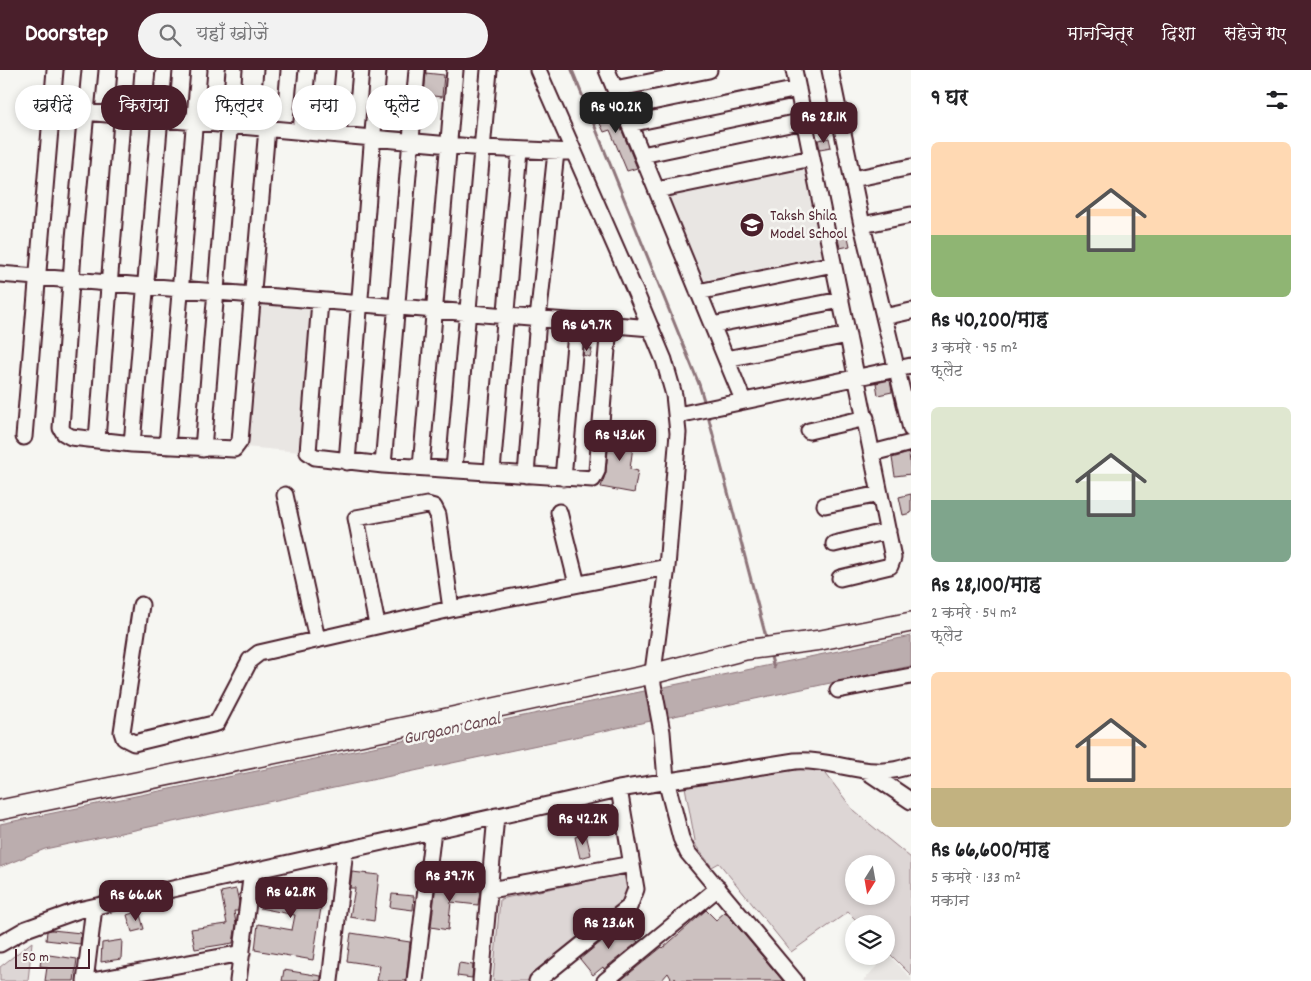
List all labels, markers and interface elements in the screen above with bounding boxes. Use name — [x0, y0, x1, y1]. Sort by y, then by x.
search box — [138, 13, 488, 58]
text: Doorstep — [25, 18, 108, 52]
icon: search — [156, 21, 184, 49]
text: यहाँ खोजें — [196, 22, 268, 49]
text: मानचित्र — [1067, 23, 1134, 48]
text: दिशा — [1162, 23, 1196, 48]
text: सहेजे गए — [1224, 23, 1286, 48]
chip: खरीदें — [15, 85, 91, 130]
chip: किराया — [101, 85, 187, 130]
chip: फ़िल्टर — [197, 85, 282, 130]
chip: नया — [292, 85, 356, 130]
chip: फ़्लैट — [366, 85, 438, 130]
text: 9 घर — [931, 85, 968, 115]
icon: filters — [1263, 86, 1291, 114]
pin: Rs 40.2K — [564, 92, 668, 134]
text: Rs 40.2K — [591, 96, 641, 119]
pin: Rs 28.1K — [772, 102, 876, 144]
text: Rs 28.1K — [801, 106, 847, 129]
icon: home — [1066, 175, 1156, 265]
place label: Taksh Shila Model School — [770, 205, 848, 246]
school or university icon: Taksh Shila Model School — [739, 212, 765, 238]
text: Rs 40,200/माह — [931, 307, 1048, 337]
pin: Rs 69.7K — [535, 310, 639, 352]
text: Rs 69.7K — [562, 314, 612, 337]
text: 3 कमरे · 95 m² — [931, 337, 1018, 360]
text: फ़्लैट — [931, 360, 963, 383]
pin: Rs 43.6K — [568, 420, 672, 462]
text: Rs 43.6K — [595, 424, 645, 447]
icon: home — [1066, 440, 1156, 530]
text: Rs 28,100/माह — [931, 572, 1041, 602]
text: 2 कमरे · 54 m² — [931, 602, 1017, 625]
text: फ़्लैट — [931, 625, 963, 648]
icon: home — [1066, 705, 1156, 795]
water label: Gurgaon Canal — [401, 707, 505, 752]
pin: Rs 42.2K — [531, 804, 635, 846]
text: Rs 42.2K — [559, 808, 607, 831]
text: Rs 66,600/माह — [931, 837, 1049, 867]
north arrow — [845, 855, 895, 905]
map controls — [845, 855, 895, 965]
pin: Rs 39.7K — [398, 860, 502, 903]
text: Rs 39.7K — [426, 865, 474, 888]
text: 5 कमरे · 133 m² — [931, 867, 1021, 890]
pin: Rs 62.8K — [239, 876, 343, 919]
pin: Rs 66.6K — [84, 880, 188, 922]
text: Rs 62.8K — [266, 881, 316, 904]
text: Rs 66.6K — [110, 884, 162, 907]
text: मकान — [931, 890, 969, 913]
pin: Rs 23.6K — [557, 908, 661, 950]
text: Rs 23.6K — [584, 912, 634, 935]
button: layers — [845, 915, 895, 965]
scale bar — [15, 946, 90, 969]
text: 50 m — [22, 948, 49, 968]

